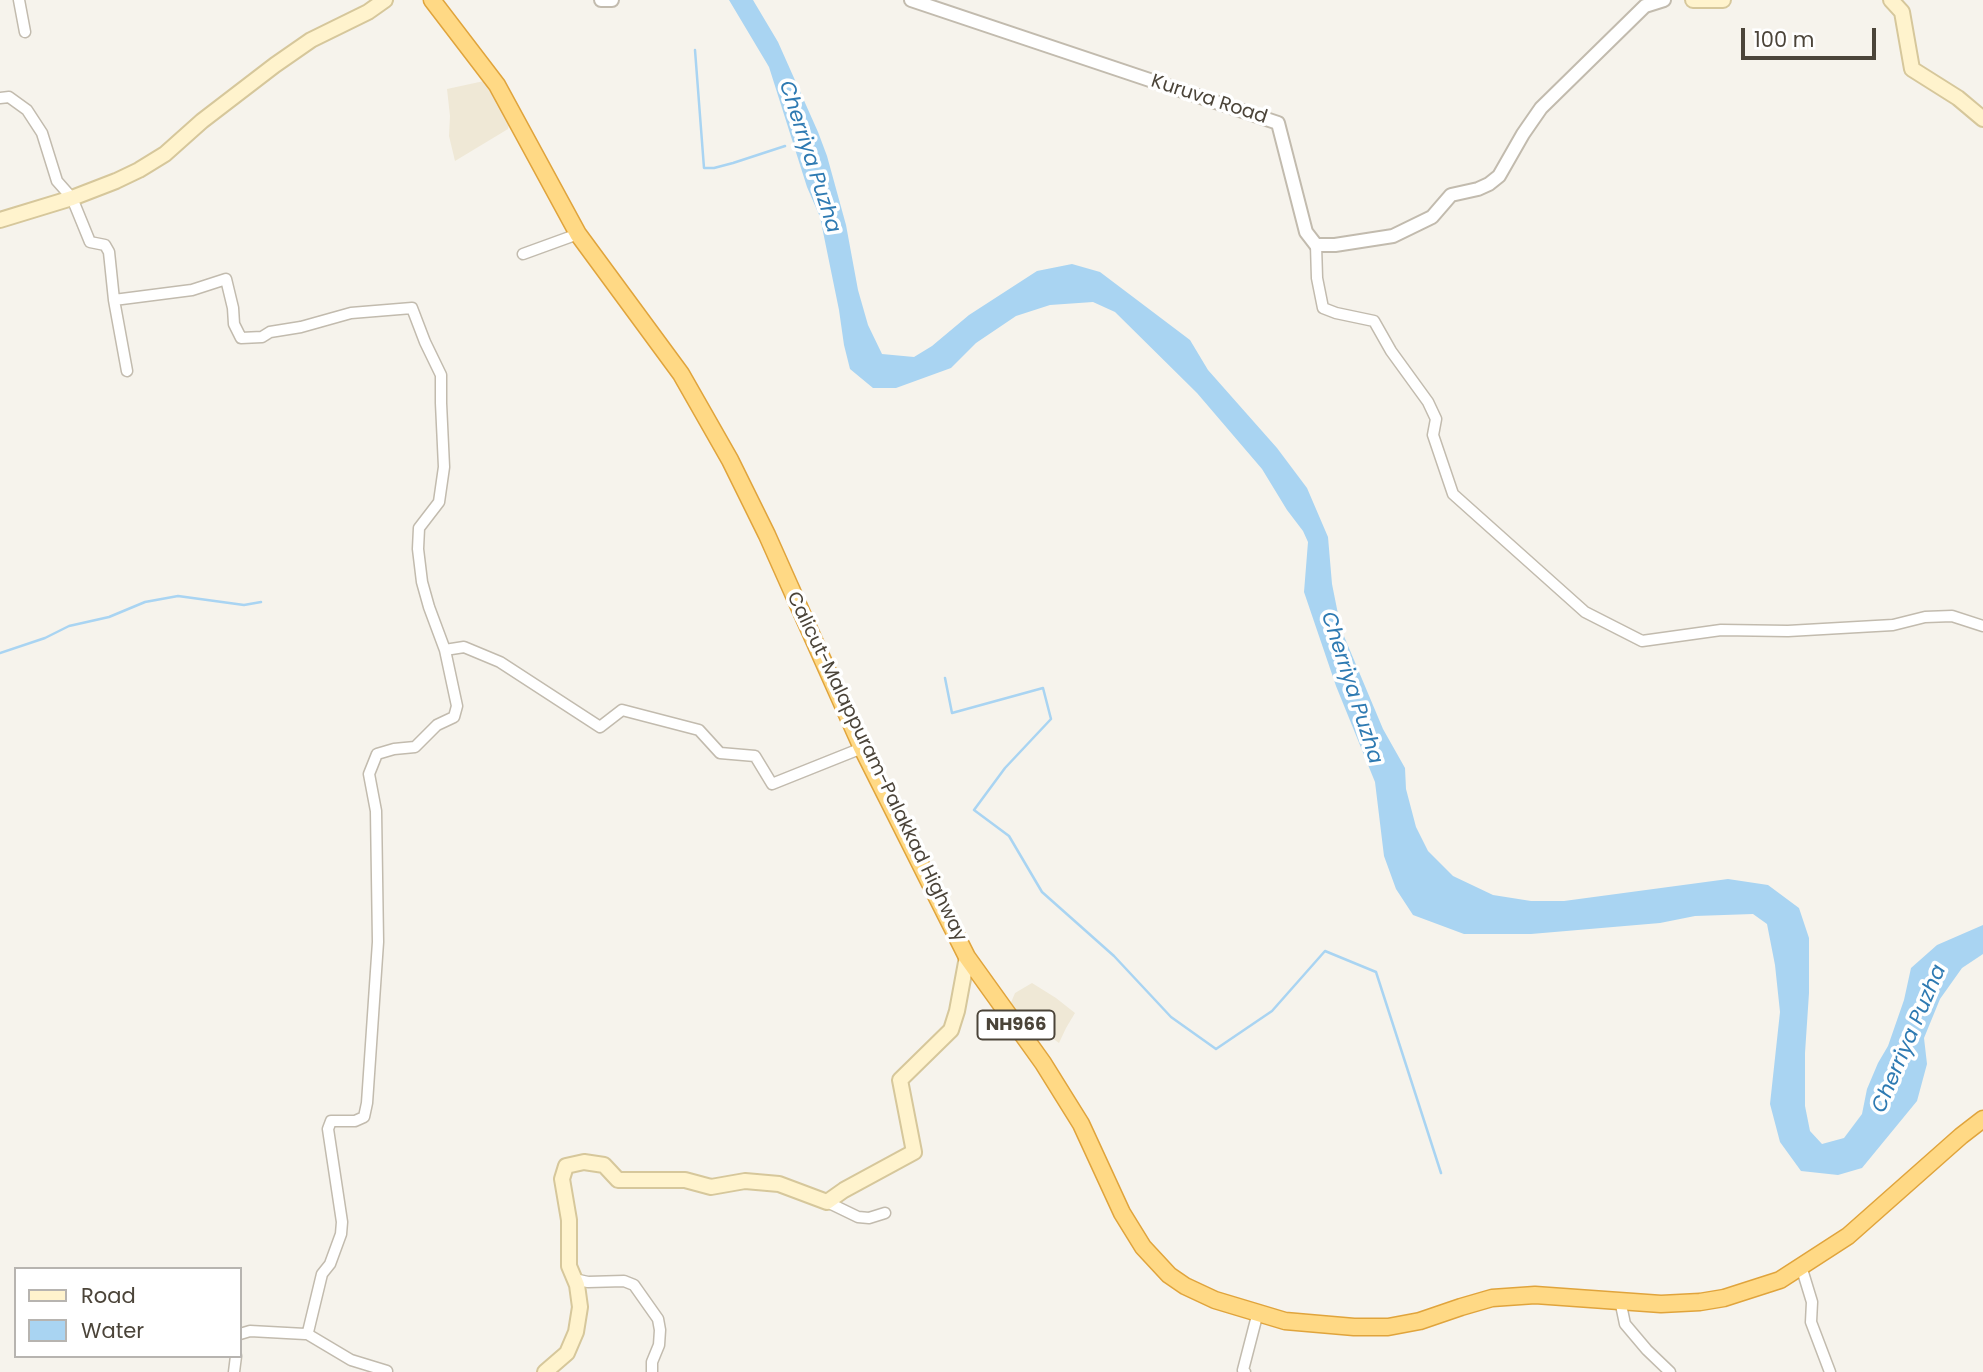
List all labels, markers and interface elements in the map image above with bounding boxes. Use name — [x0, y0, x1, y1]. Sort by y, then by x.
scale bar — [1745, 14, 1880, 58]
text: 100 m — [1754, 25, 1814, 54]
street label: Kuruva Road — [1148, 70, 1270, 130]
water label: Cherriya Puzha — [773, 78, 845, 236]
street label: Calicut-Malappuram-Palakkad Highway — [781, 588, 971, 946]
water label: Cherriya Puzha — [1315, 609, 1387, 767]
water label: Cherriya Puzha — [1867, 961, 1953, 1117]
road number: NH966 — [978, 1010, 1054, 1040]
legend — [14, 1267, 242, 1358]
text: Road — [81, 1281, 136, 1310]
text: Water — [81, 1316, 144, 1345]

